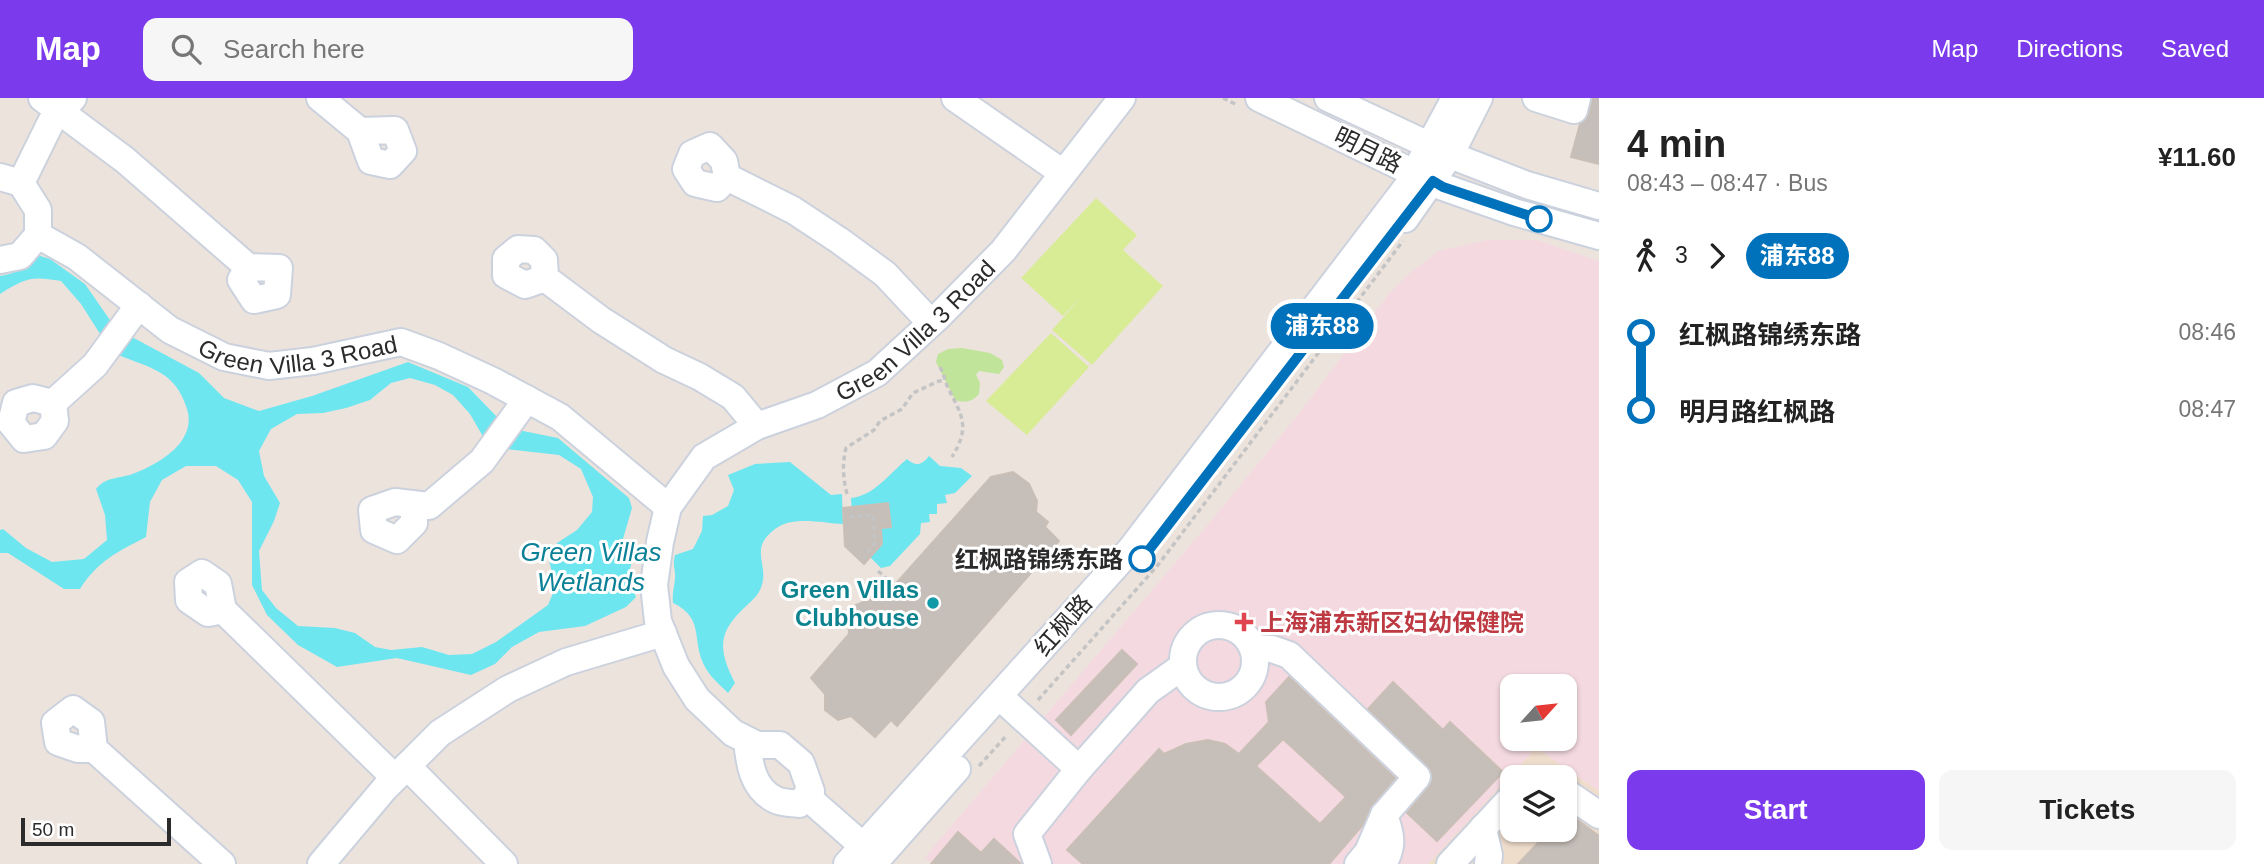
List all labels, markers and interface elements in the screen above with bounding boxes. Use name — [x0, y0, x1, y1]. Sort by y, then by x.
search box — [143, 18, 633, 81]
text: Map — [35, 30, 101, 67]
icon: search — [167, 30, 205, 68]
text: Search here — [223, 34, 365, 64]
text: Map — [1932, 35, 1978, 62]
text: Directions — [2016, 35, 2123, 62]
text: Saved — [2161, 35, 2229, 62]
street label: 明月路 — [1330, 122, 1406, 178]
text: 4 min — [1627, 123, 1726, 165]
text: ¥11.60 — [2158, 142, 2236, 172]
text: 08:43 – 08:47 · Bus — [1627, 170, 1828, 196]
unlabelled marker — [1526, 206, 1552, 232]
icon: walk — [1627, 237, 1665, 275]
icon: forward — [1698, 237, 1736, 275]
text: 3 — [1675, 242, 1688, 268]
text: 浦东88 — [1760, 242, 1835, 269]
street label: Green Villa 3 Road — [831, 254, 1000, 406]
line badge: 浦东88 — [1273, 303, 1371, 349]
text: 浦东88 — [1285, 312, 1359, 339]
text: 08:46 — [2178, 319, 2236, 345]
text: 红枫路锦绣东路 — [1679, 320, 1861, 350]
street label: Green Villa 3 Road — [194, 330, 400, 379]
text: 08:47 — [2178, 396, 2236, 422]
text: 明月路红枫路 — [1679, 397, 1835, 427]
water label: Green Villas Wetlands — [520, 537, 662, 597]
place label: 红枫路锦绣东路 — [955, 546, 1123, 573]
marker: 红枫路锦绣东路 — [1129, 546, 1155, 572]
place label: Green Villas Clubhouse — [781, 576, 919, 631]
street label: 红枫路 — [1029, 589, 1097, 661]
marker: Green Villas Clubhouse — [925, 595, 941, 611]
place label: 上海浦东新区妇幼保健院 — [1260, 609, 1524, 636]
marker: 上海浦东新区妇幼保健院 — [1234, 612, 1254, 632]
north arrow — [1500, 674, 1577, 751]
map controls — [1500, 674, 1577, 842]
button: layers — [1500, 765, 1577, 842]
button: Start — [1627, 770, 1925, 850]
button: Tickets — [1939, 770, 2236, 850]
scale bar — [21, 815, 172, 847]
text: 50 m — [32, 819, 74, 840]

